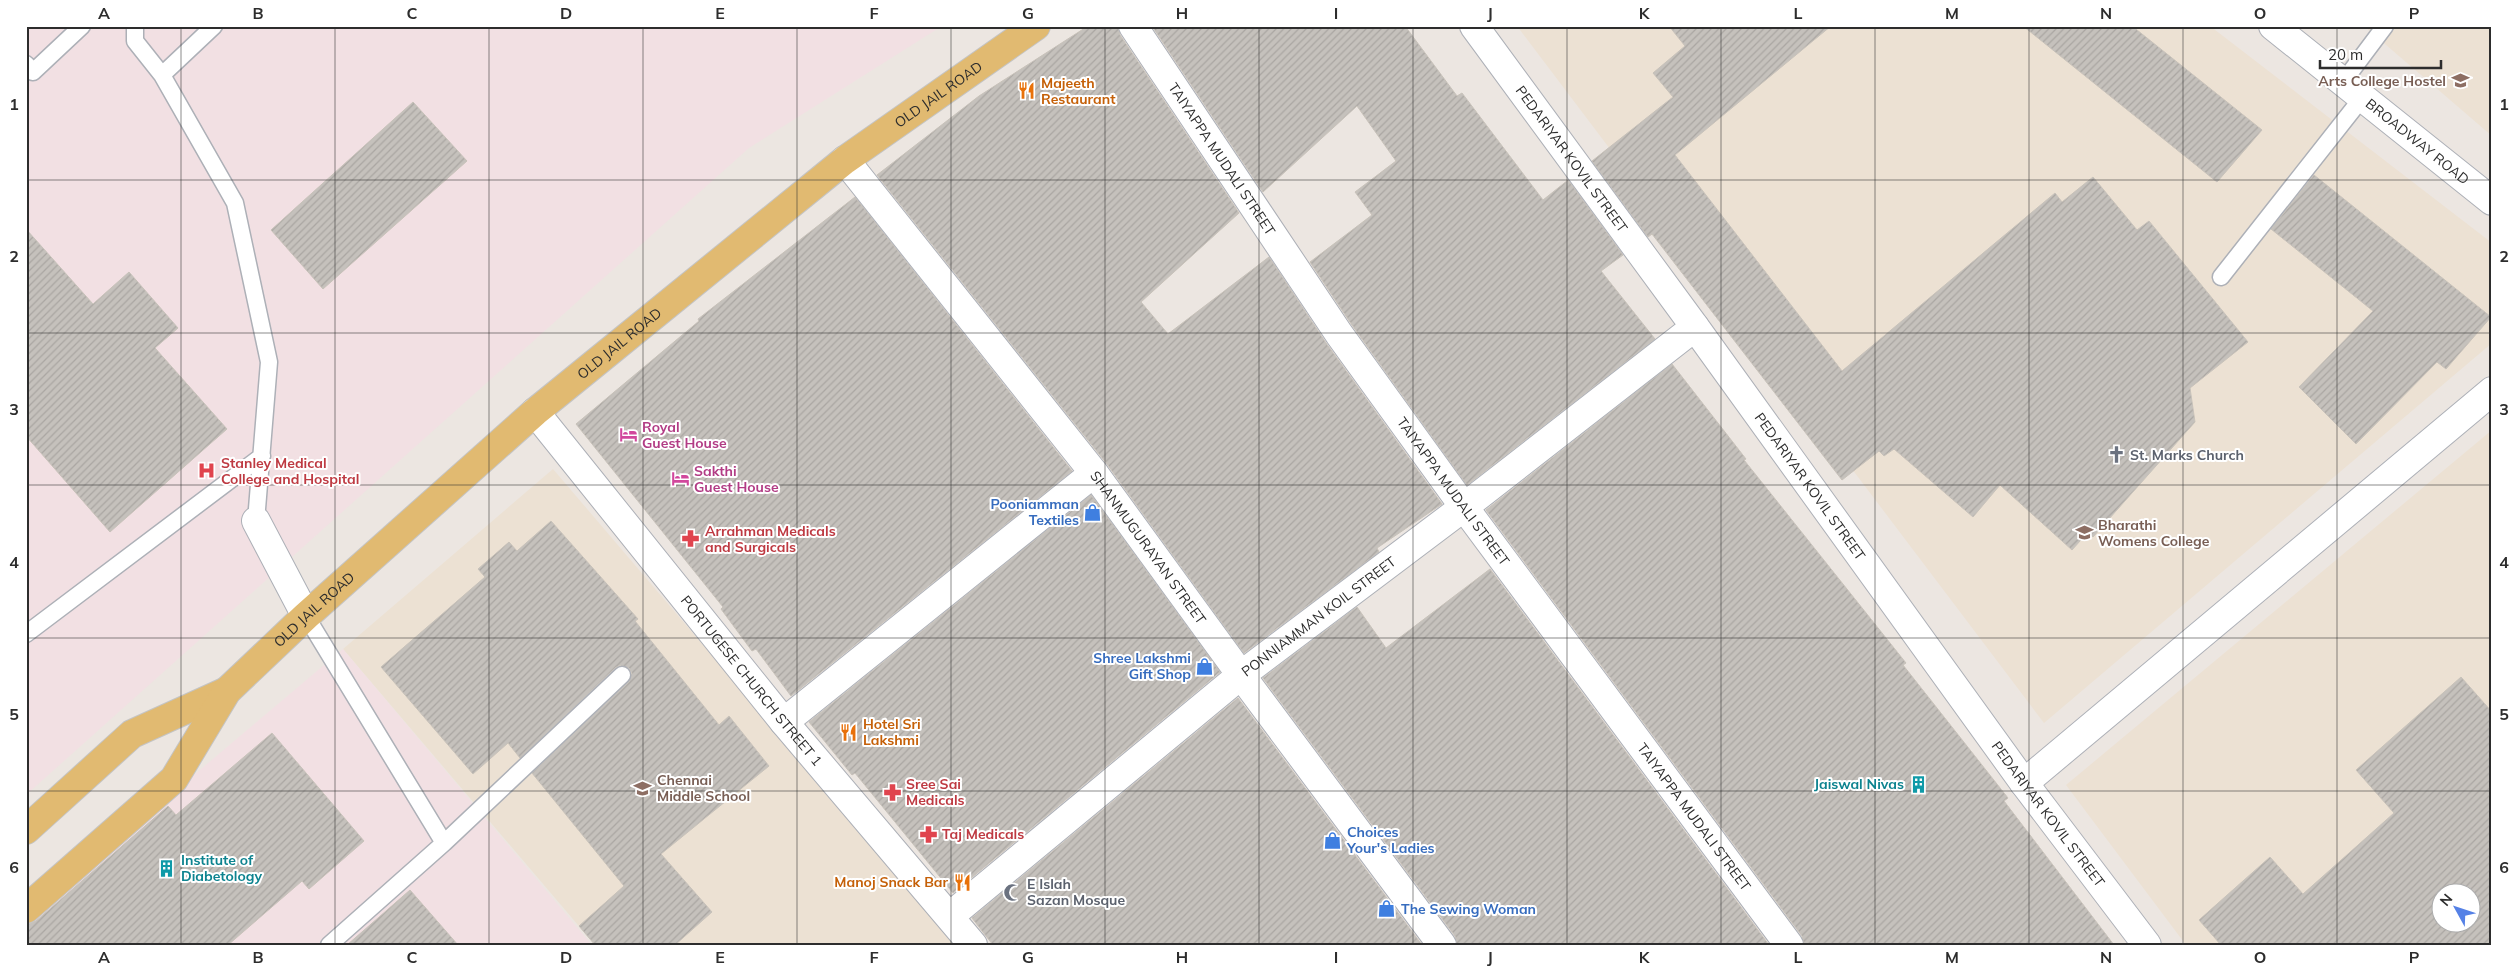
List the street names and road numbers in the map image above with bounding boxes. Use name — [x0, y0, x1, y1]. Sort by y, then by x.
street label: OLD JAIL ROAD — [891, 57, 986, 132]
street label: TAIYAPPA MUDALI STREET — [1165, 79, 1280, 239]
street label: PEDARIYAR KOVIL STREET — [1512, 82, 1632, 236]
street label: BROADWAY ROAD — [2362, 95, 2473, 188]
street label: OLD JAIL ROAD — [574, 304, 665, 383]
street label: PEDARIYAR KOVIL STREET — [1751, 409, 1870, 564]
street label: TAIYAPPA MUDALI STREET — [1393, 414, 1514, 570]
street label: SHANMUGURAYAN STREET — [1086, 467, 1210, 628]
street label: PONNIAMMAN KOIL STREET — [1238, 552, 1400, 681]
street label: OLD JAIL ROAD — [270, 568, 358, 651]
street label: PORTUGESE CHURCH STREET 1 — [677, 592, 826, 770]
street label: PEDARIYAR KOVIL STREET — [1988, 737, 2109, 891]
street label: TAIYAPPA MUDALI STREET — [1633, 740, 1755, 895]

